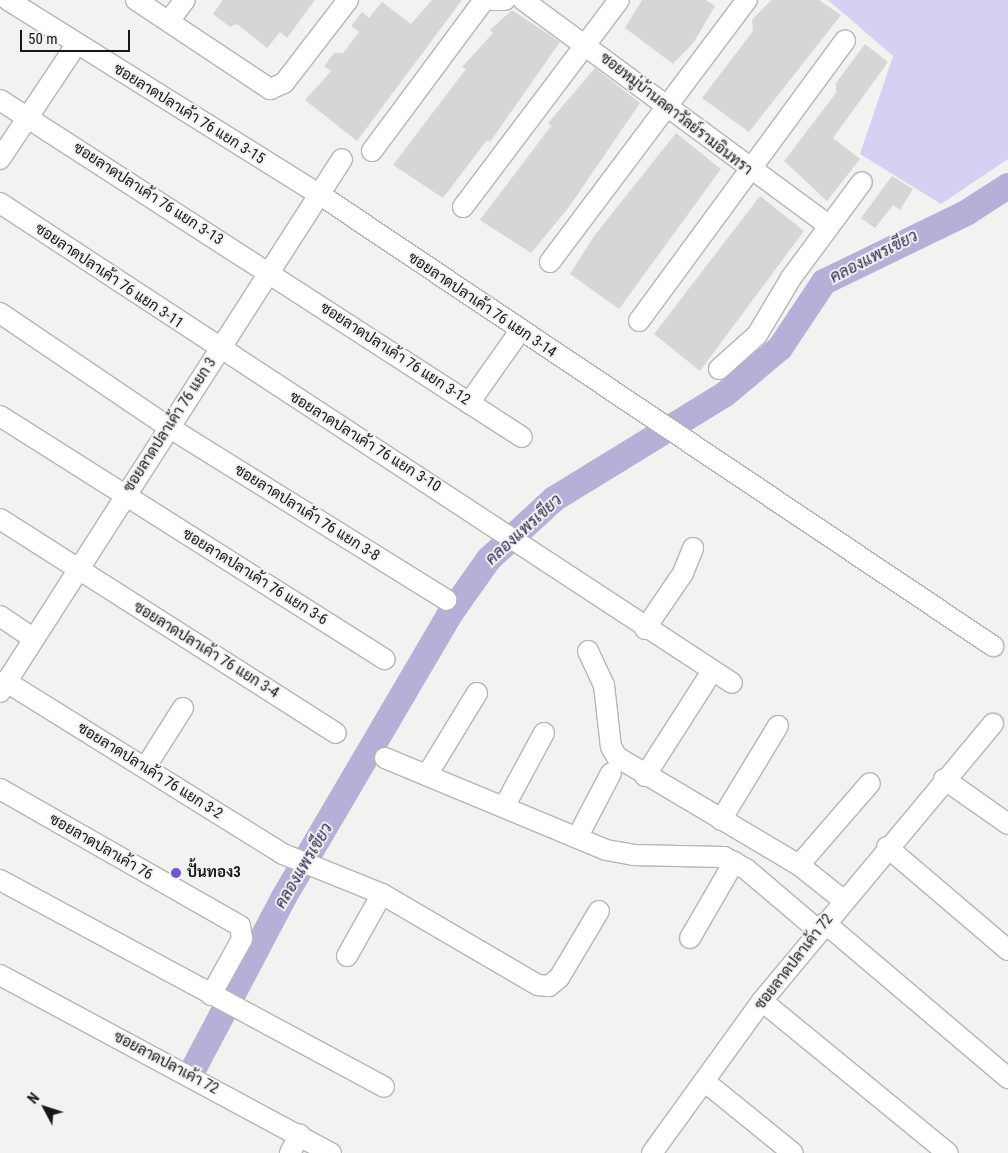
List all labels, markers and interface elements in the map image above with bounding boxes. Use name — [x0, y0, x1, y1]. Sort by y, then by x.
scale bar — [22, 20, 132, 52]
text: 50 m — [28, 30, 58, 48]
street label: ซอยหมู่บ้านลดาวัลย์รามอินทรา — [596, 49, 756, 179]
street label: ซอยลาดปลาเค้า 76 แยก 3-15 — [110, 60, 268, 168]
street label: ซอยลาดปลาเค้า 76 แยก 3-13 — [70, 139, 226, 249]
street label: ซอยลาดปลาเค้า 76 แยก 3-11 — [31, 220, 187, 332]
water label: คลองแพรเขียว — [827, 227, 921, 287]
street label: ซอยลาดปลาเค้า 76 แยก 3-14 — [404, 249, 560, 361]
street label: ซอยลาดปลาเค้า 76 แยก 3-12 — [317, 299, 473, 409]
street label: ซอยลาดปลาเค้า 76 แยก 3 — [120, 354, 220, 496]
street label: ซอยลาดปลาเค้า 76 แยก 3-10 — [286, 388, 444, 496]
street label: ซอยลาดปลาเค้า 76 แยก 3-8 — [231, 461, 383, 565]
water label: คลองแพรเขียว — [482, 491, 566, 569]
street label: ซอยลาดปลาเค้า 76 แยก 3-6 — [179, 525, 331, 629]
street label: ซอยลาดปลาเค้า 76 แยก 3-4 — [130, 598, 282, 702]
street label: ซอยลาดปลาเค้า 76 แยก 3-2 — [74, 719, 226, 823]
street label: ซอยลาดปลาเค้า 76 — [46, 810, 156, 884]
water label: คลองแพรเขียว — [271, 820, 337, 912]
place label: ปั้นทอง3 — [187, 864, 241, 882]
marker: ปั้นทอง3 — [169, 866, 183, 880]
street label: ซอยลาดปลาเค้า 72 — [751, 911, 837, 1013]
street label: ซอยลาดปลาเค้า 72 — [110, 1028, 222, 1098]
north arrow — [20, 1083, 70, 1133]
text: N — [25, 1090, 42, 1107]

